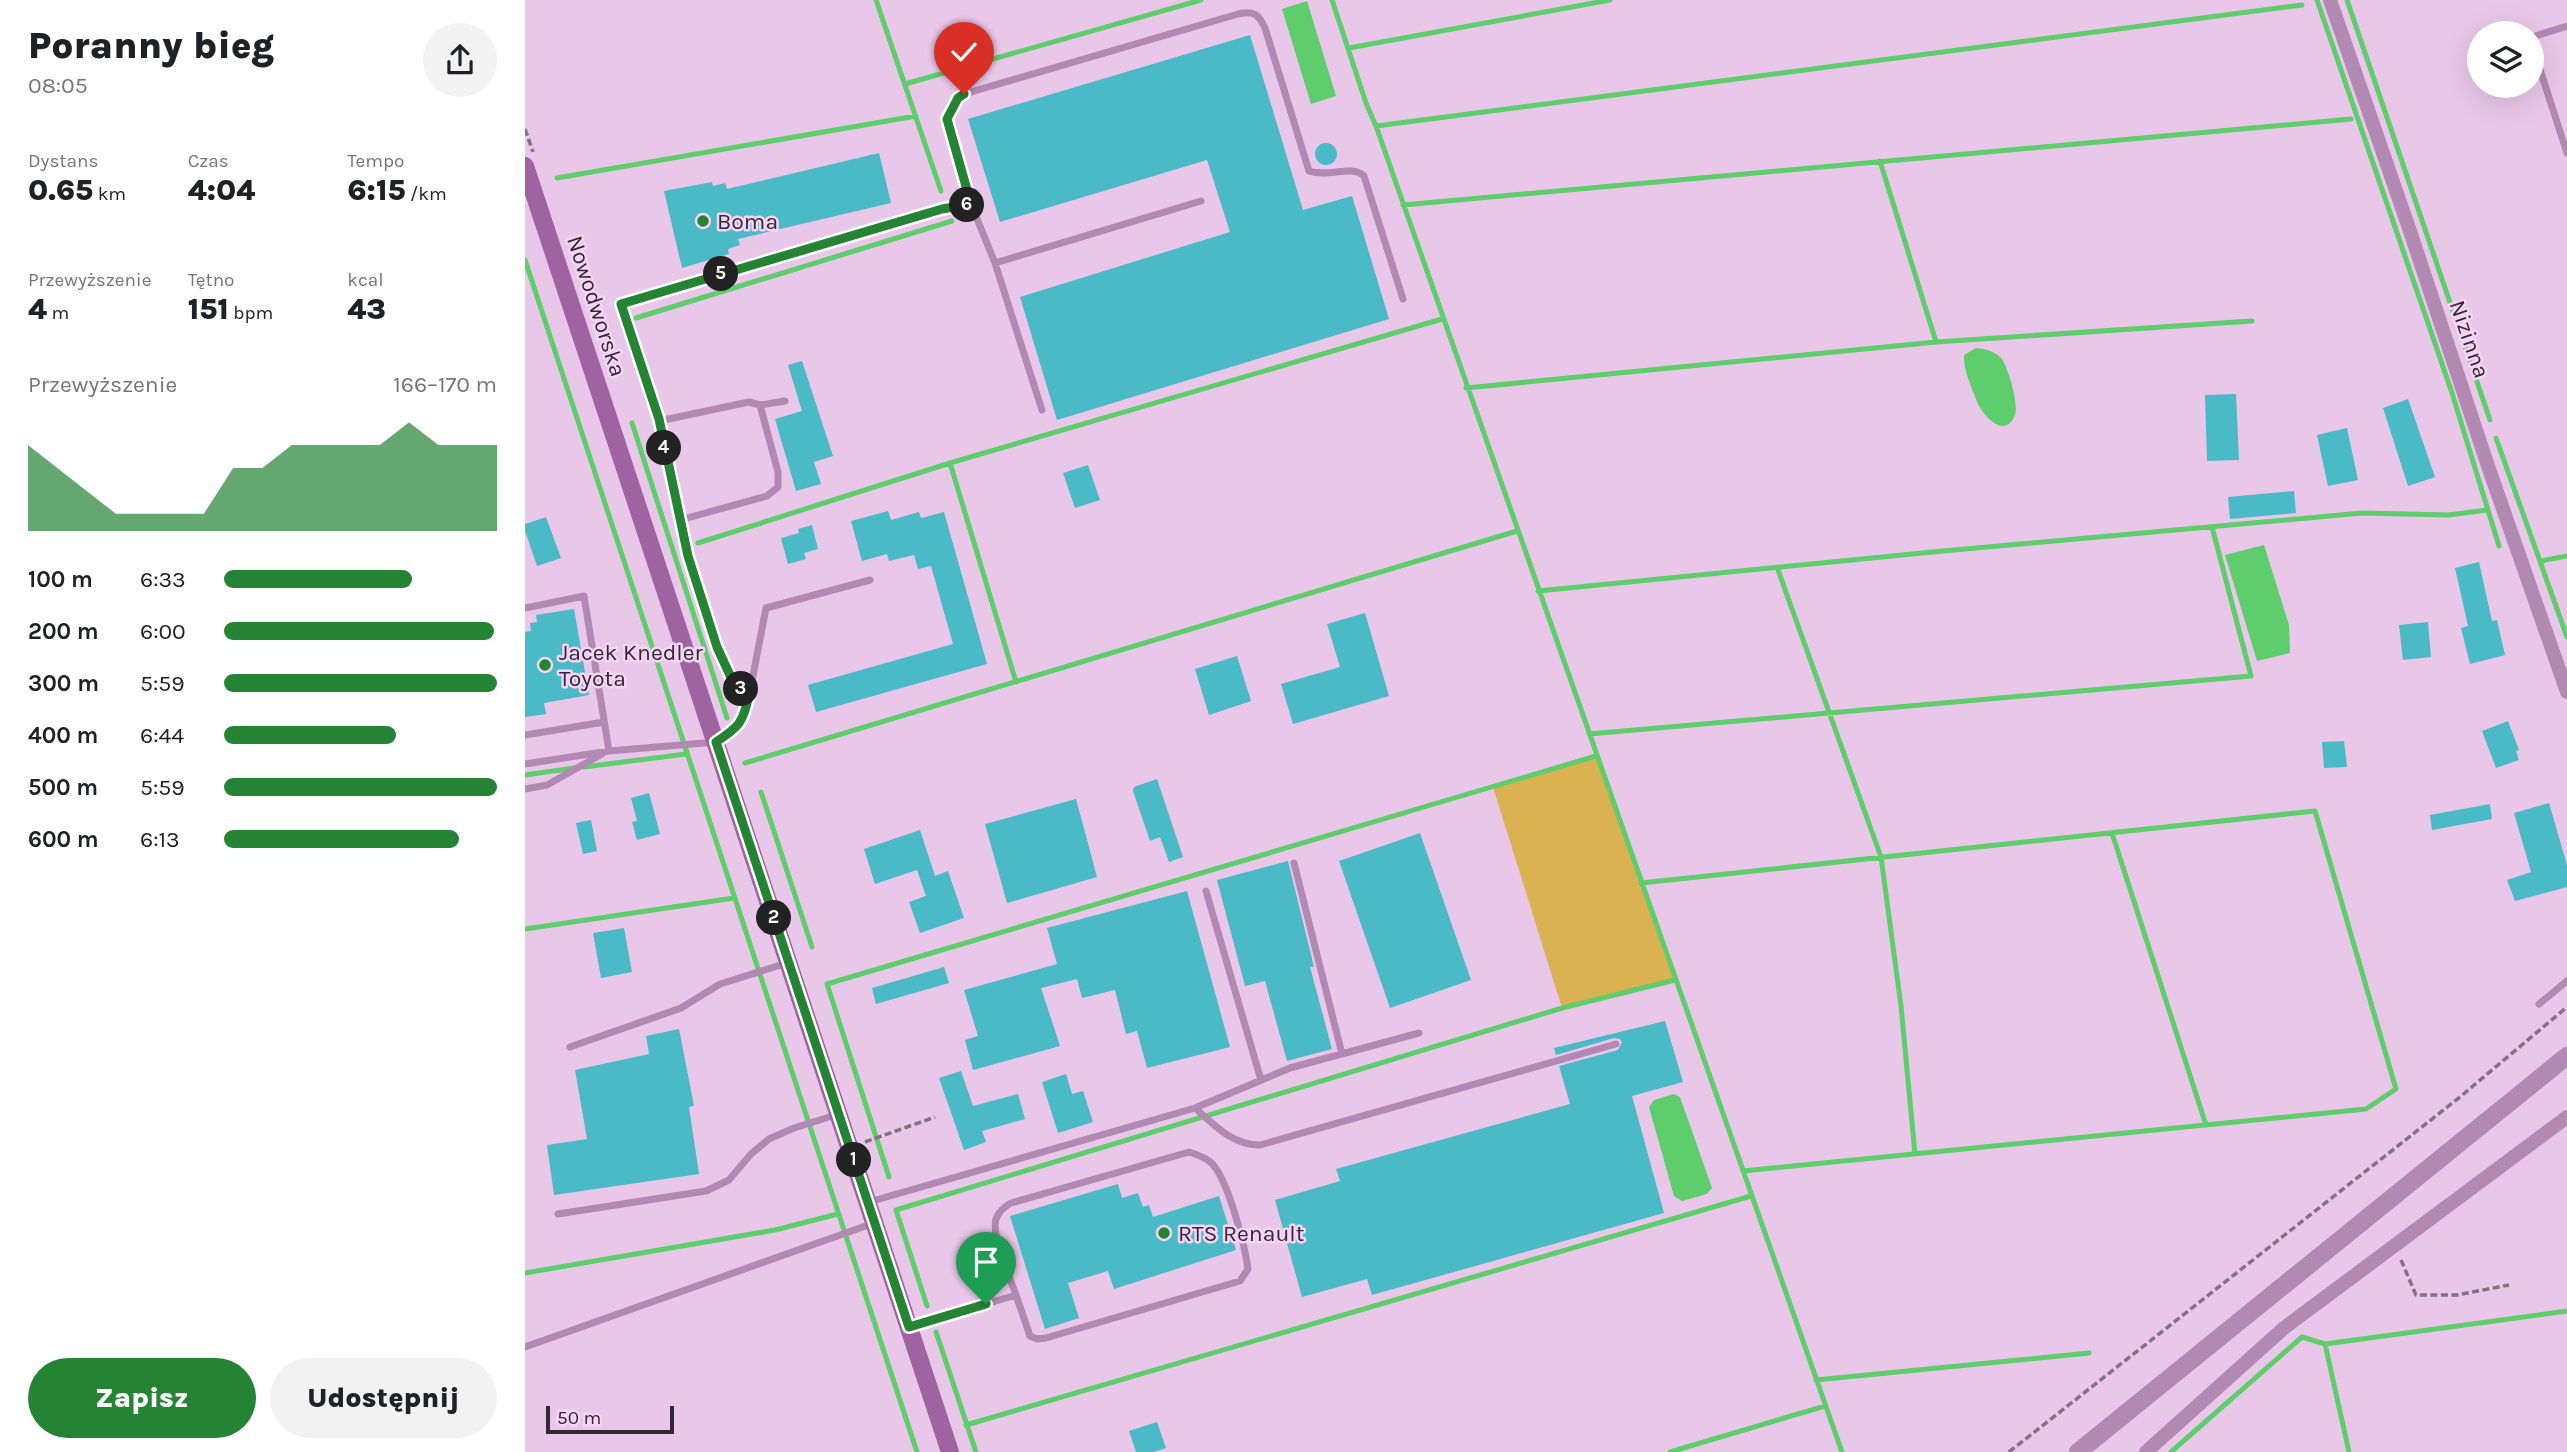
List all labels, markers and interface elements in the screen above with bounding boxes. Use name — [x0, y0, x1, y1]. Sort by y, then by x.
map controls — [2467, 21, 2544, 98]
button: layers — [2467, 21, 2544, 98]
pin — [934, 22, 994, 94]
text: Poranny bieg — [28, 23, 274, 68]
button: share — [423, 23, 497, 97]
icon: check — [945, 33, 983, 71]
text: 08:05 — [28, 72, 88, 99]
text: Dystans — [28, 150, 98, 172]
text: Czas — [188, 150, 229, 172]
text: Tempo — [347, 150, 404, 172]
text: 0.65 — [28, 172, 93, 208]
text: 4:04 — [188, 172, 255, 208]
text: 6:15 — [347, 172, 405, 208]
text: km — [93, 183, 126, 205]
text: /km — [405, 183, 447, 205]
pin: 6 — [949, 188, 985, 222]
text: 6 — [961, 193, 972, 215]
place label: Boma — [717, 208, 778, 235]
marker: Boma — [695, 213, 711, 229]
street label: Nowodworska — [561, 232, 632, 380]
pin: 5 — [703, 256, 739, 292]
text: 5 — [715, 262, 726, 284]
text: Przewyższenie — [28, 269, 151, 291]
text: Tętno — [188, 269, 235, 291]
text: kcal — [347, 269, 384, 291]
text: 4 — [28, 291, 47, 327]
text: 151 — [188, 291, 229, 327]
text: 43 — [347, 291, 386, 327]
street label: Nizinna — [2444, 297, 2495, 382]
text: m — [47, 302, 69, 324]
text: bpm — [229, 302, 273, 324]
text: Przewyższenie — [28, 371, 177, 398]
text: 166–170 m — [393, 371, 497, 398]
pin: 4 — [647, 430, 681, 466]
text: 4 — [658, 436, 669, 458]
text: 100 m — [28, 566, 93, 593]
text: 6:33 — [140, 566, 186, 593]
text: 200 m — [28, 618, 99, 645]
text: 6:00 — [140, 618, 186, 645]
place label: Jacek Knedler Toyota — [559, 639, 704, 692]
marker: Jacek Knedler Toyota — [537, 657, 553, 673]
text: 300 m — [28, 670, 99, 697]
text: 5:59 — [140, 670, 185, 697]
pin: 3 — [723, 672, 759, 706]
text: 3 — [735, 677, 746, 699]
text: 400 m — [28, 722, 98, 749]
text: 6:44 — [140, 722, 184, 749]
text: 500 m — [28, 774, 98, 801]
text: 5:59 — [140, 774, 185, 801]
text: 600 m — [28, 826, 99, 853]
text: 6:13 — [140, 826, 180, 853]
pin: 2 — [757, 900, 791, 936]
text: 2 — [768, 906, 779, 928]
pin: 1 — [837, 1142, 871, 1178]
text: 1 — [850, 1148, 857, 1170]
place label: RTS Renault — [1178, 1220, 1305, 1247]
marker: RTS Renault — [1156, 1225, 1172, 1241]
pin — [956, 1232, 1016, 1304]
icon: arrive — [967, 1243, 1005, 1281]
button: Zapisz — [28, 1358, 256, 1438]
button: Udostępnij — [270, 1358, 497, 1438]
scale bar — [546, 1403, 674, 1435]
text: 50 m — [557, 1407, 601, 1429]

